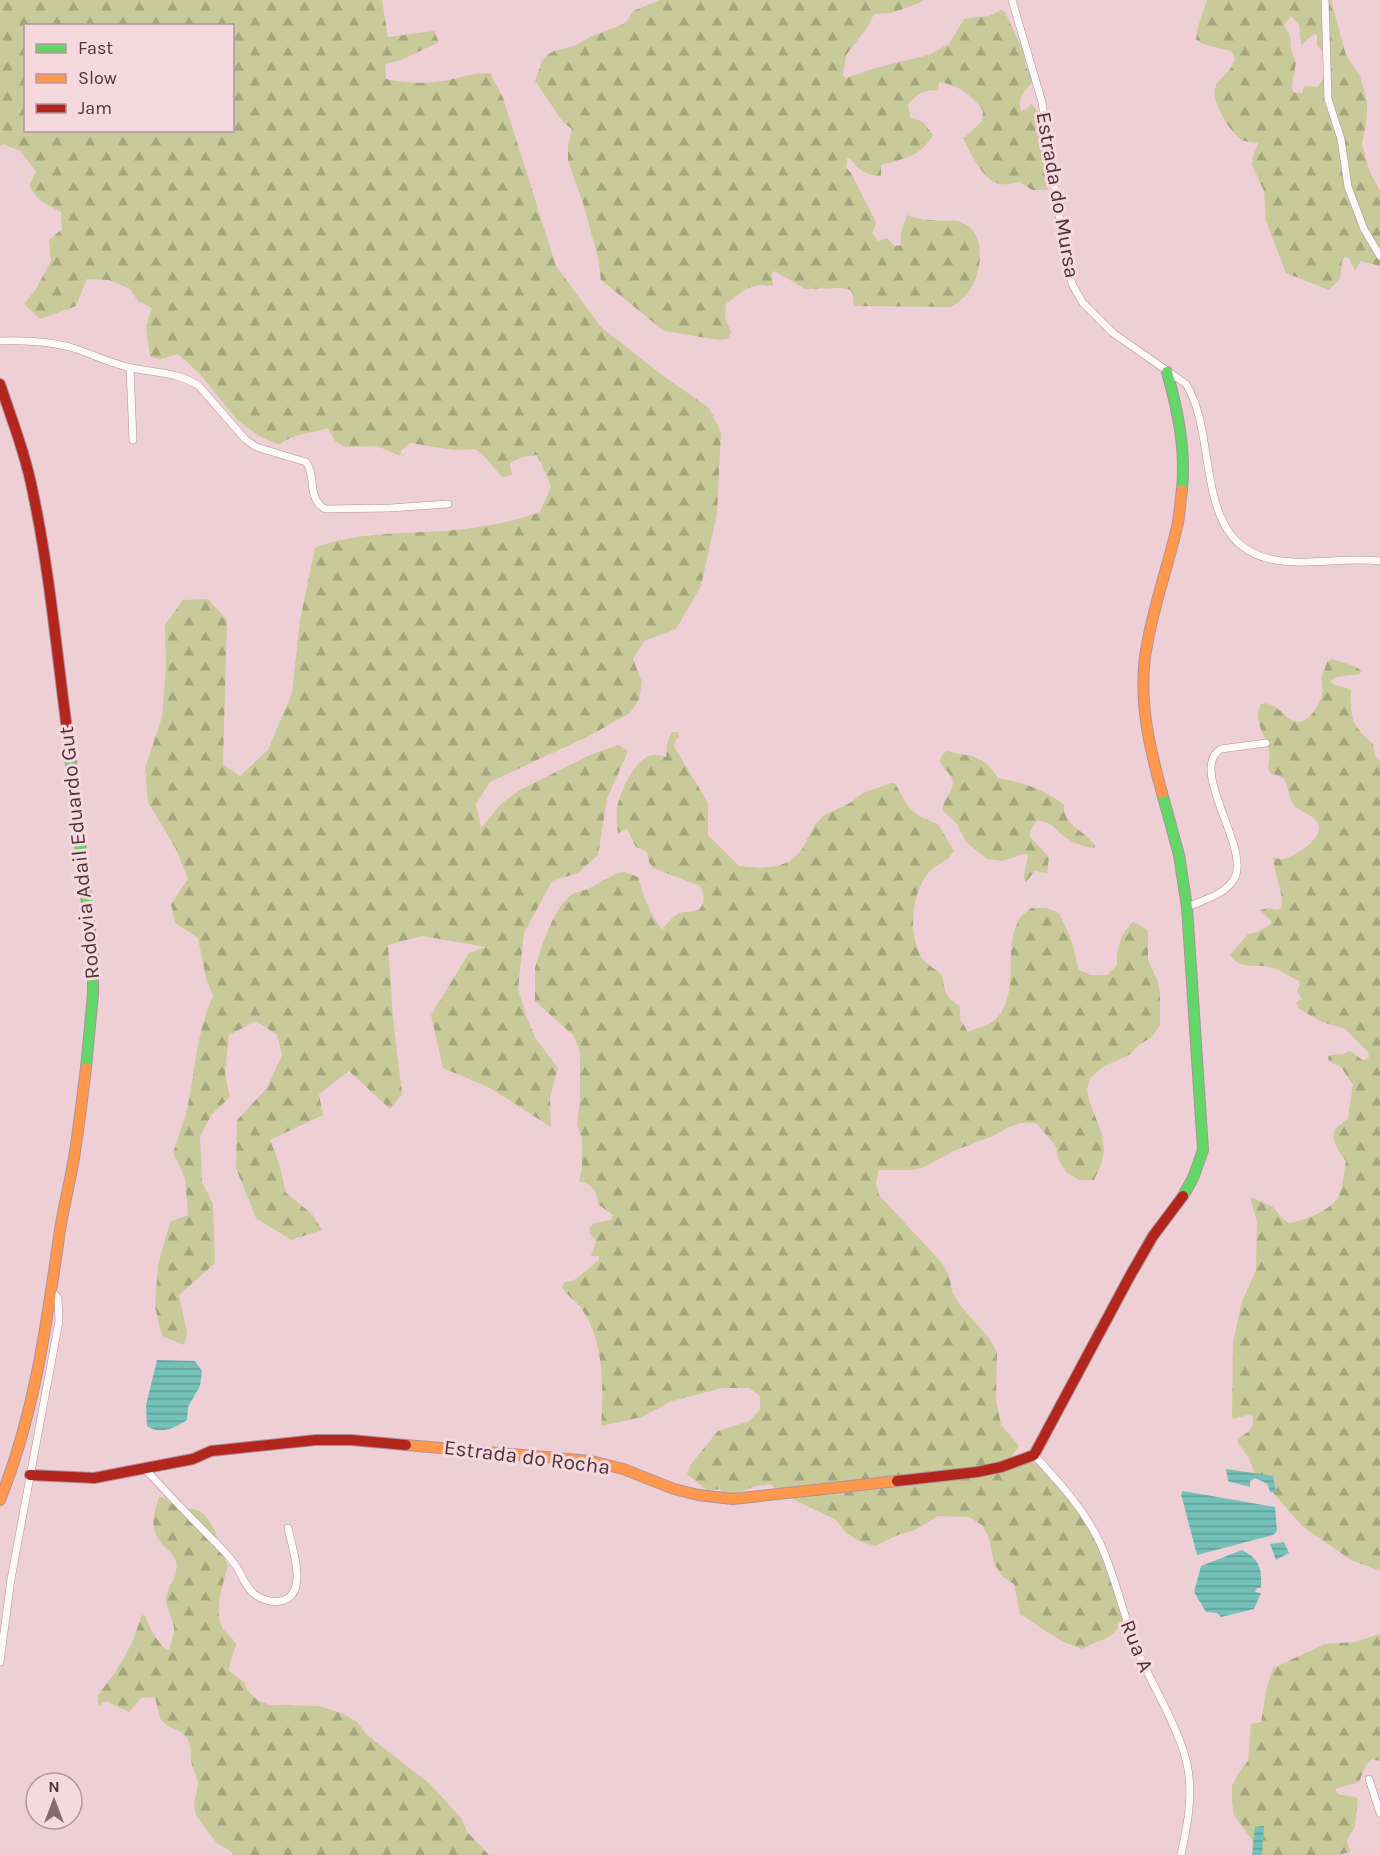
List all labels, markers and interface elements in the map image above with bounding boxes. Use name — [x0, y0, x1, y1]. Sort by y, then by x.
legend — [24, 24, 234, 132]
text: Fast — [78, 37, 113, 59]
text: Slow — [78, 67, 117, 89]
text: Jam — [78, 97, 112, 119]
street label: Estrada do Mursa — [1032, 110, 1084, 280]
street label: Rodovia Adail Eduardo Gut — [54, 725, 104, 981]
street label: Estrada do Rocha — [443, 1435, 611, 1479]
street label: Rua A — [1116, 1616, 1158, 1676]
north arrow — [24, 1771, 84, 1831]
text: N — [48, 1777, 60, 1796]

